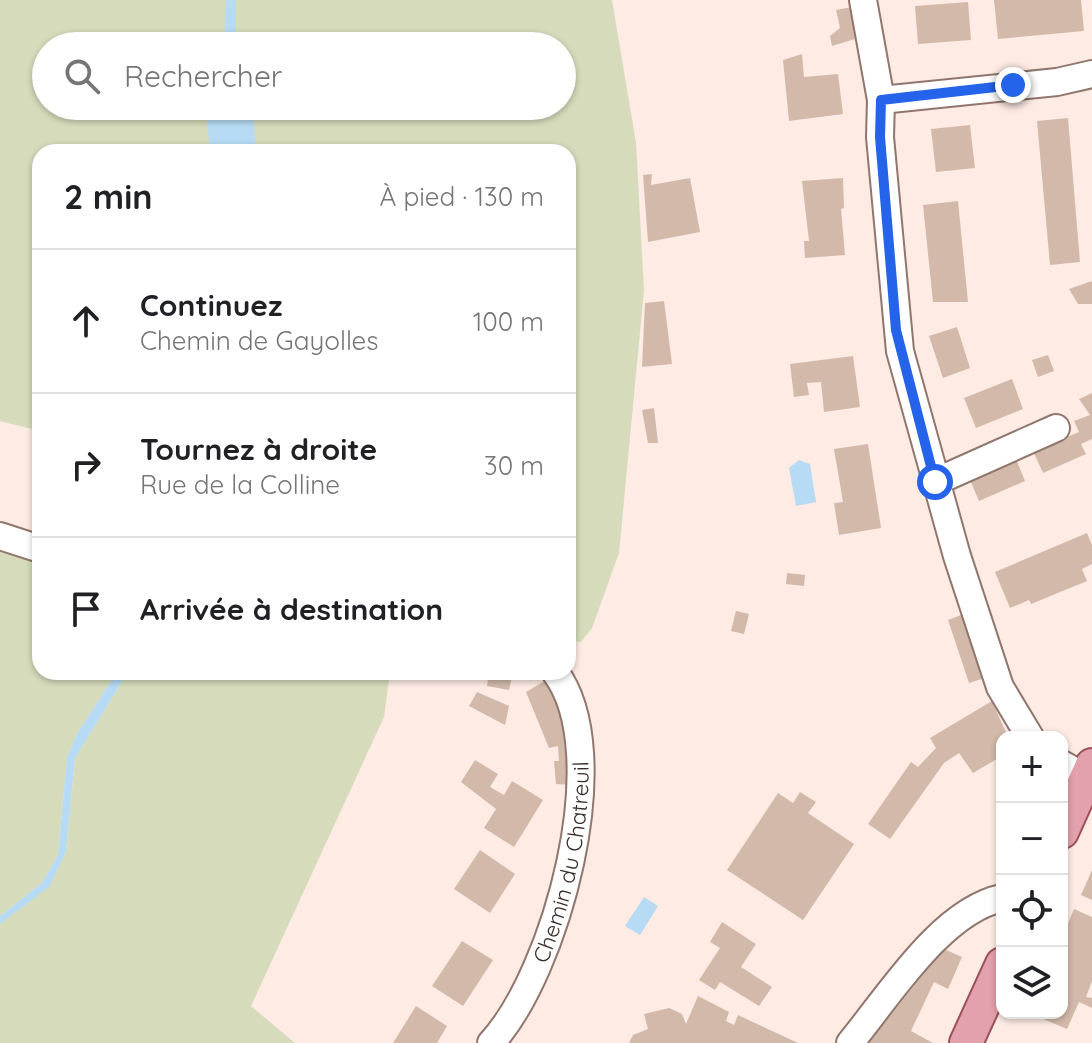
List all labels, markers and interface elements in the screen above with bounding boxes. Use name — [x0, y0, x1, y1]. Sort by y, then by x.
search box — [32, 32, 576, 120]
icon: search — [60, 54, 104, 98]
text: Rechercher — [124, 57, 282, 95]
route end — [995, 67, 1031, 103]
text: 2 min — [64, 175, 153, 218]
text: À pied · 130 m — [380, 180, 544, 213]
text: Continuez — [140, 286, 282, 324]
icon: ahead — [64, 299, 108, 343]
text: 100 m — [473, 305, 544, 338]
text: Chemin de Gayolles — [140, 324, 379, 357]
text: Tournez à droite — [140, 430, 377, 468]
icon: right — [64, 443, 108, 487]
text: 30 m — [484, 449, 544, 482]
route start — [917, 464, 953, 500]
text: Rue de la Colline — [140, 468, 340, 501]
icon: arrive — [64, 587, 108, 631]
text: Arrivée à destination — [140, 590, 443, 628]
map controls — [996, 731, 1068, 1019]
button: + — [996, 731, 1068, 803]
street label: Chemin du Chatreuil — [526, 761, 595, 967]
button: − — [996, 803, 1068, 875]
button: locate — [996, 875, 1068, 947]
button: layers — [996, 947, 1068, 1019]

